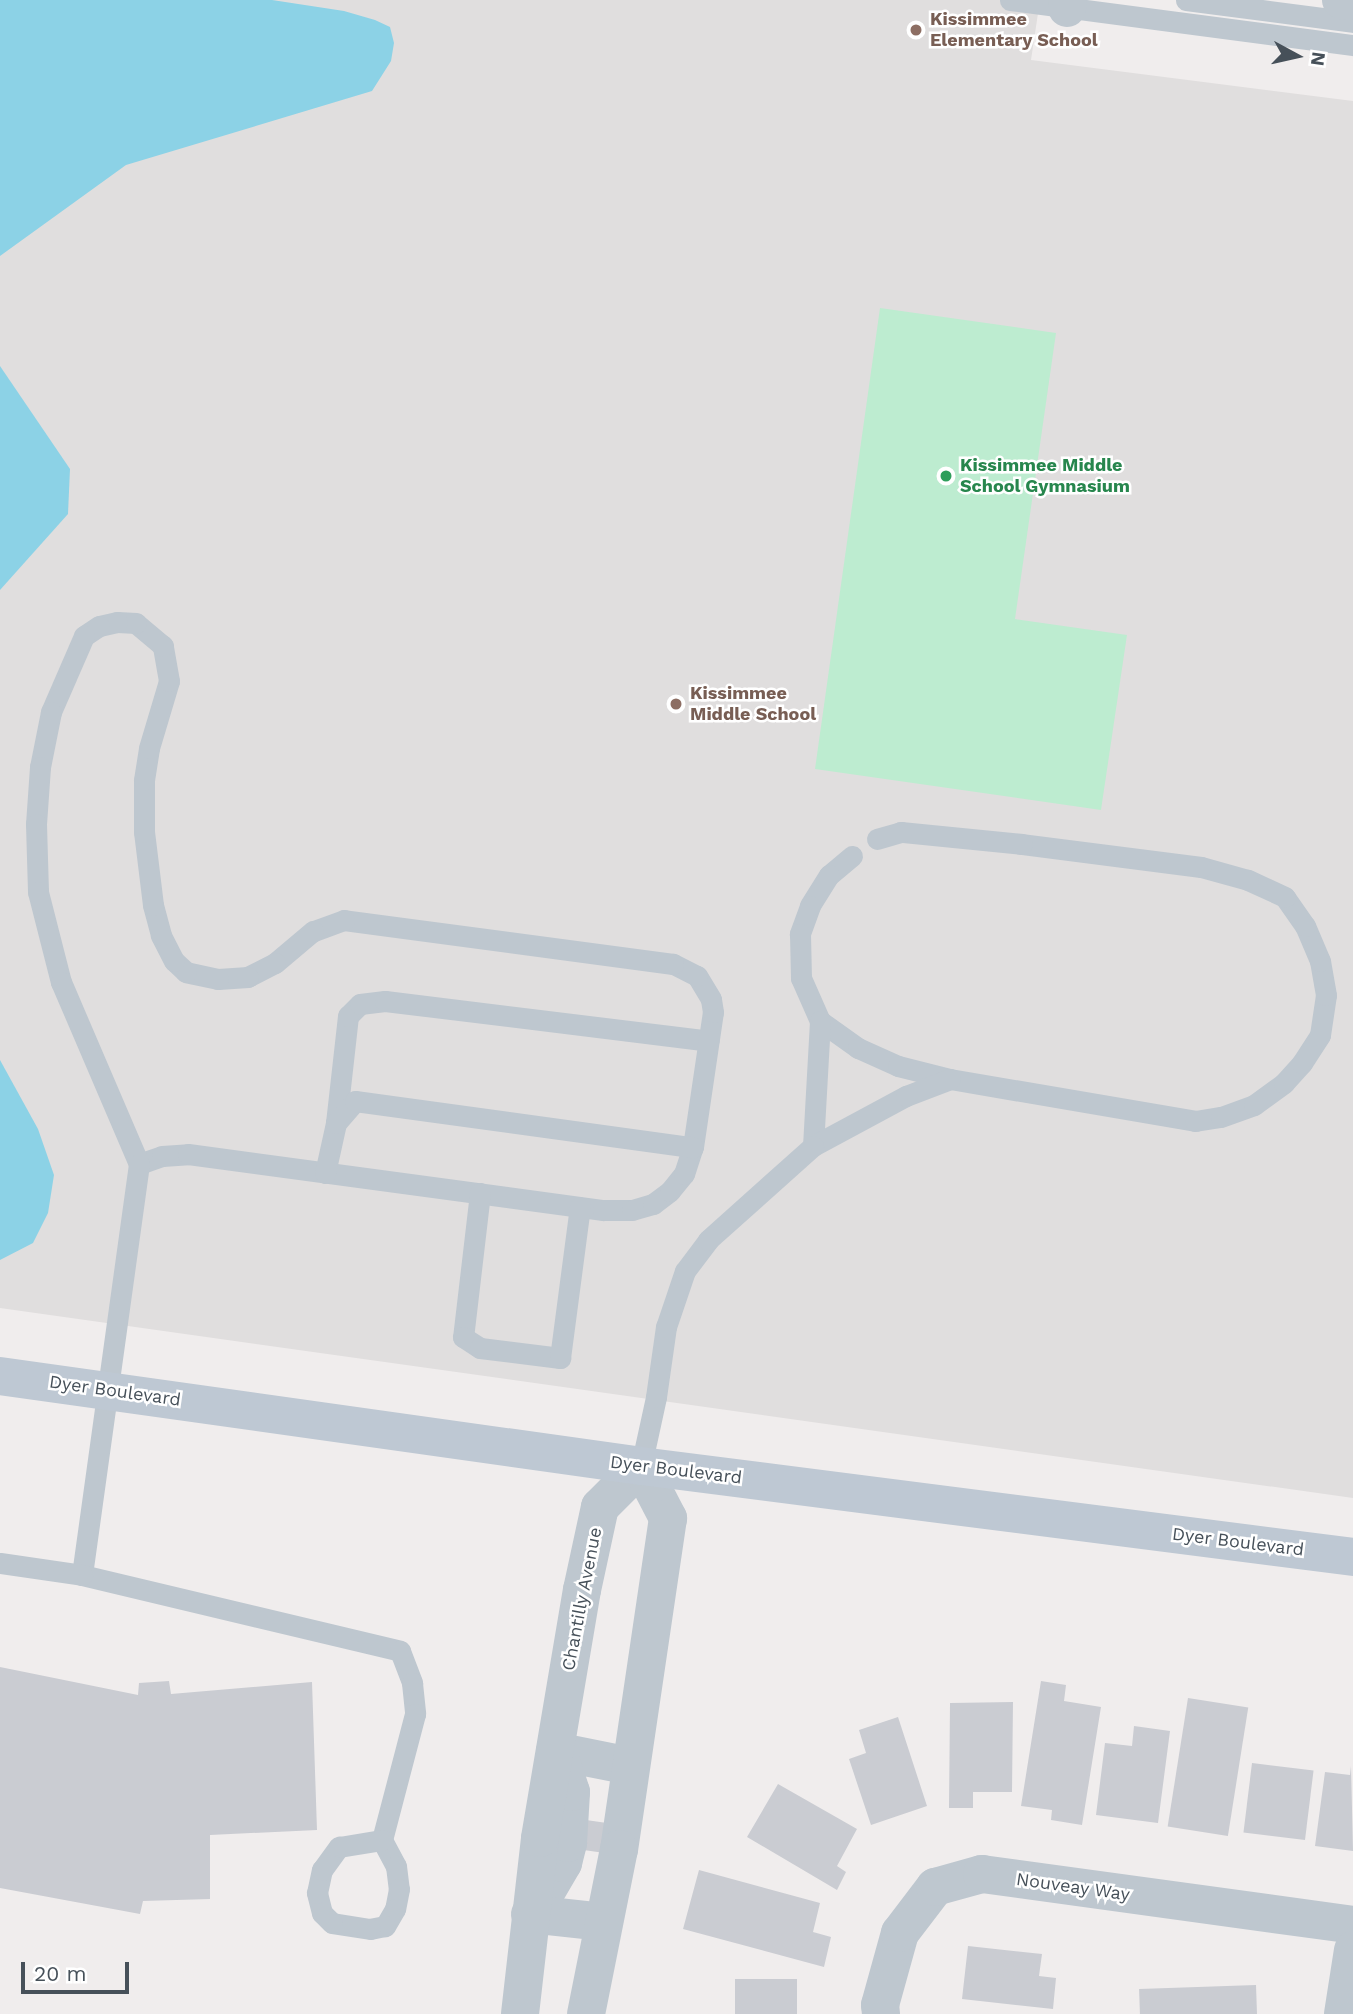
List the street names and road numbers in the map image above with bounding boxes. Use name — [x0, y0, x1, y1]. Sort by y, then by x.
street label: Dyer Boulevard — [48, 1371, 182, 1411]
street label: Dyer Boulevard — [609, 1451, 743, 1489]
street label: Dyer Boulevard — [1171, 1523, 1305, 1561]
street label: Chantilly Avenue — [557, 1525, 607, 1673]
street label: Nouveay Way — [1014, 1868, 1132, 1906]

